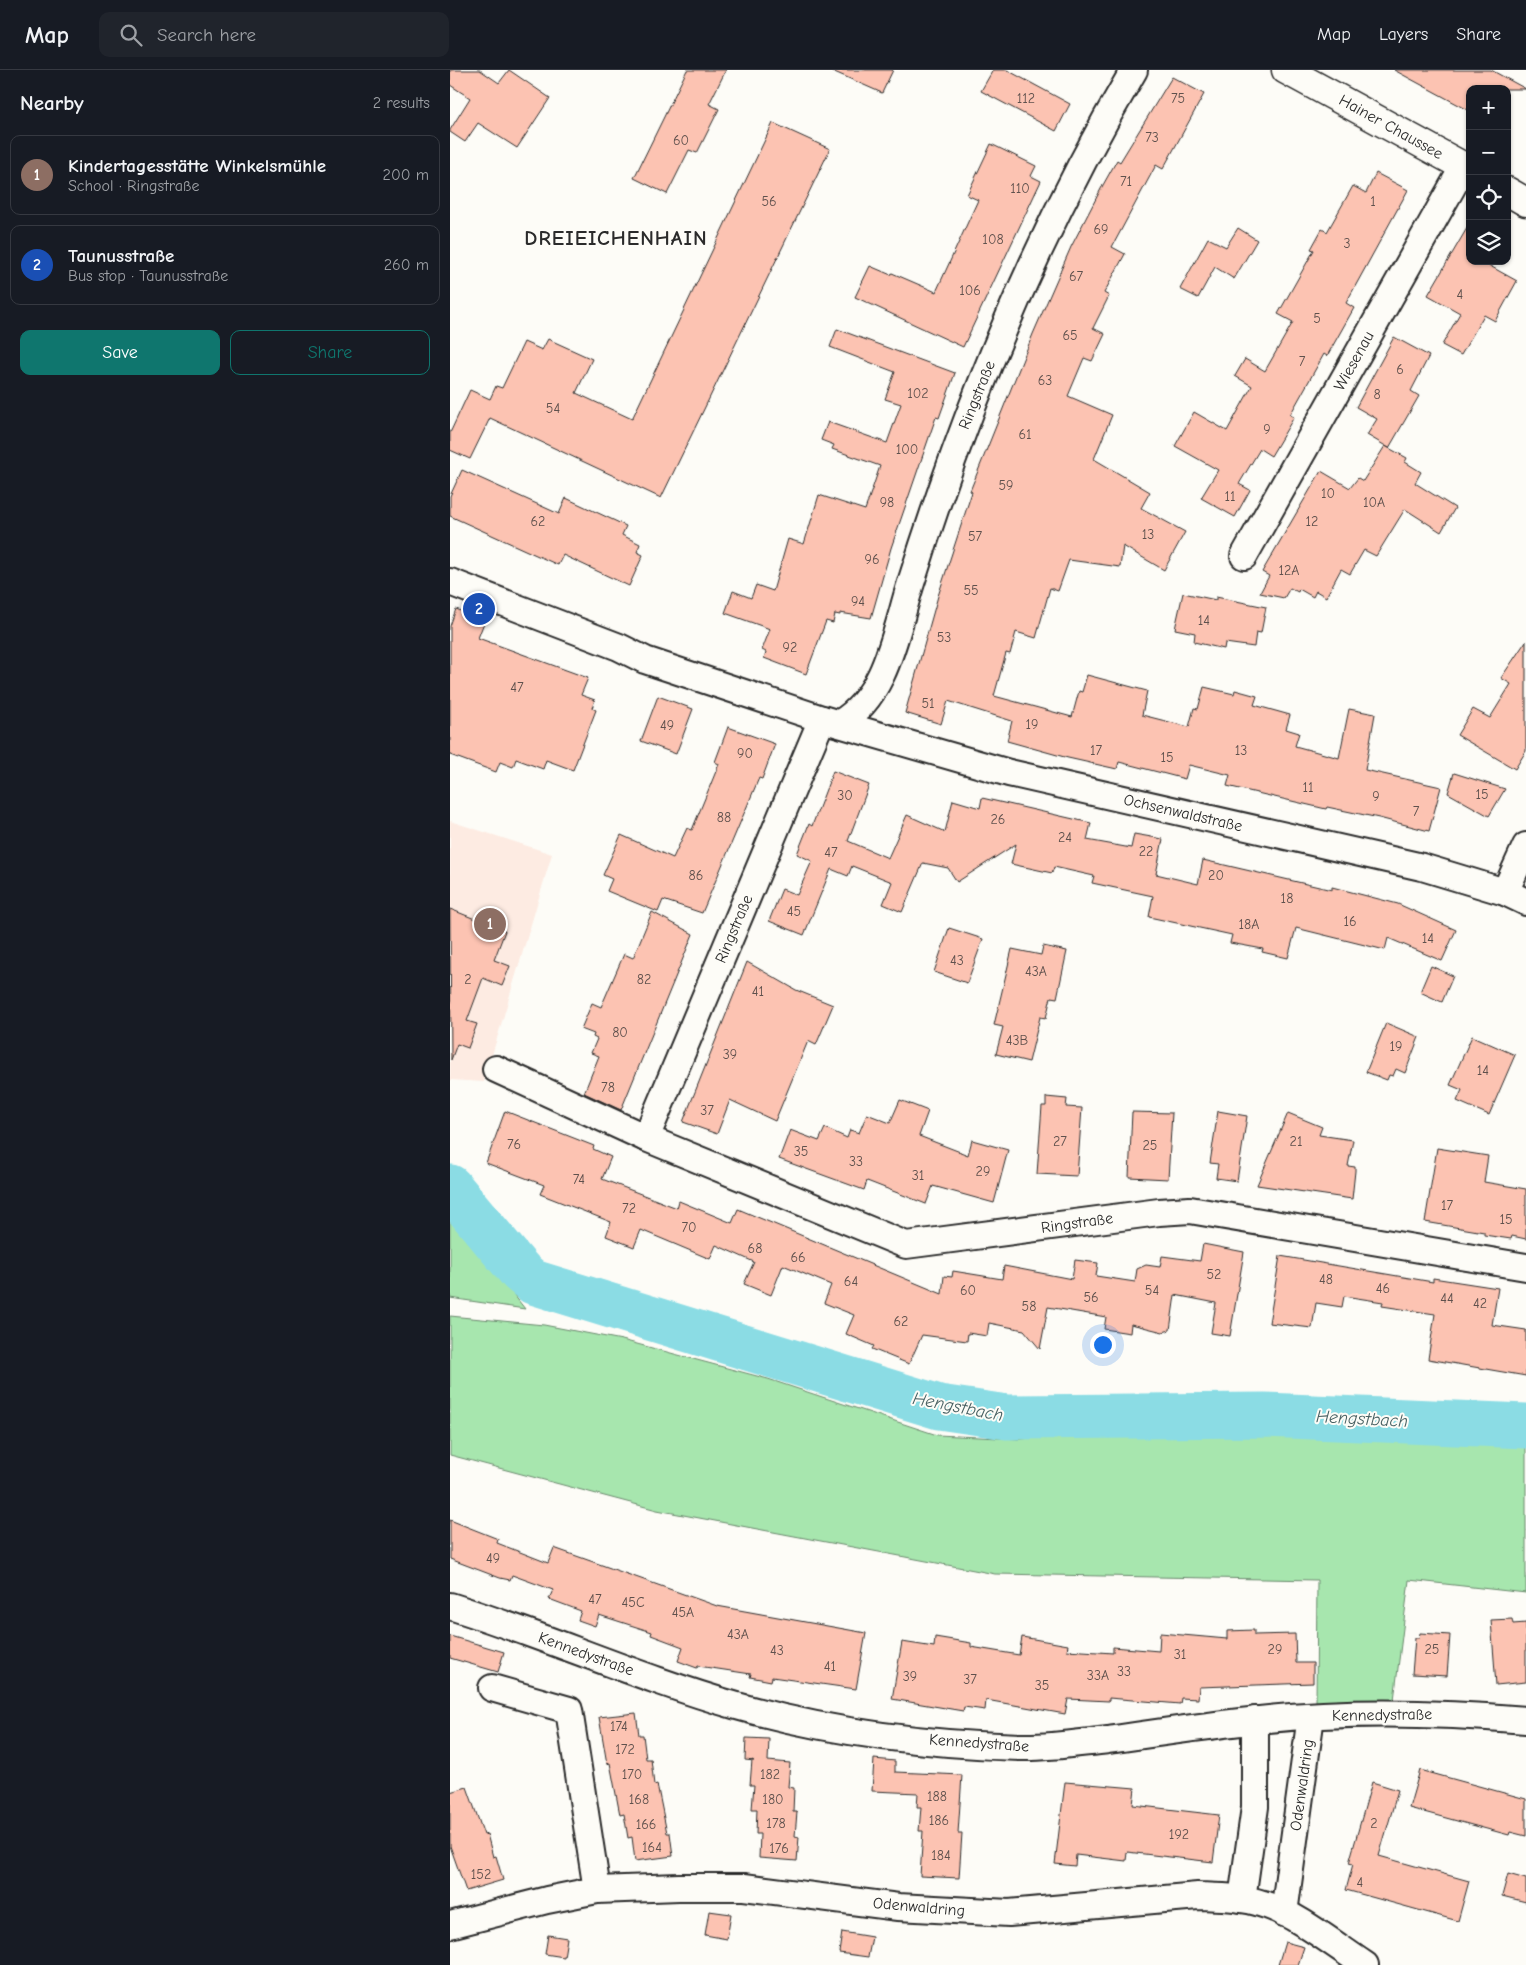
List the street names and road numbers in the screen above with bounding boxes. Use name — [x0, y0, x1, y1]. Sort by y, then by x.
street label: Hainer Chaussee — [1336, 91, 1446, 163]
street label: Wiesenau — [1330, 328, 1378, 394]
street label: Ringstraße — [955, 358, 999, 432]
street label: Ochsenwaldstraße — [1122, 791, 1244, 835]
street label: Ringstraße — [712, 892, 756, 966]
street label: Ringstraße — [1040, 1209, 1114, 1237]
street label: Kennedystraße — [536, 1628, 636, 1680]
street label: Kennedystraße — [1332, 1705, 1432, 1725]
street label: Kennedystraße — [928, 1731, 1030, 1755]
street label: Odenwaldring — [1287, 1738, 1317, 1832]
street label: Odenwaldring — [872, 1894, 966, 1920]

